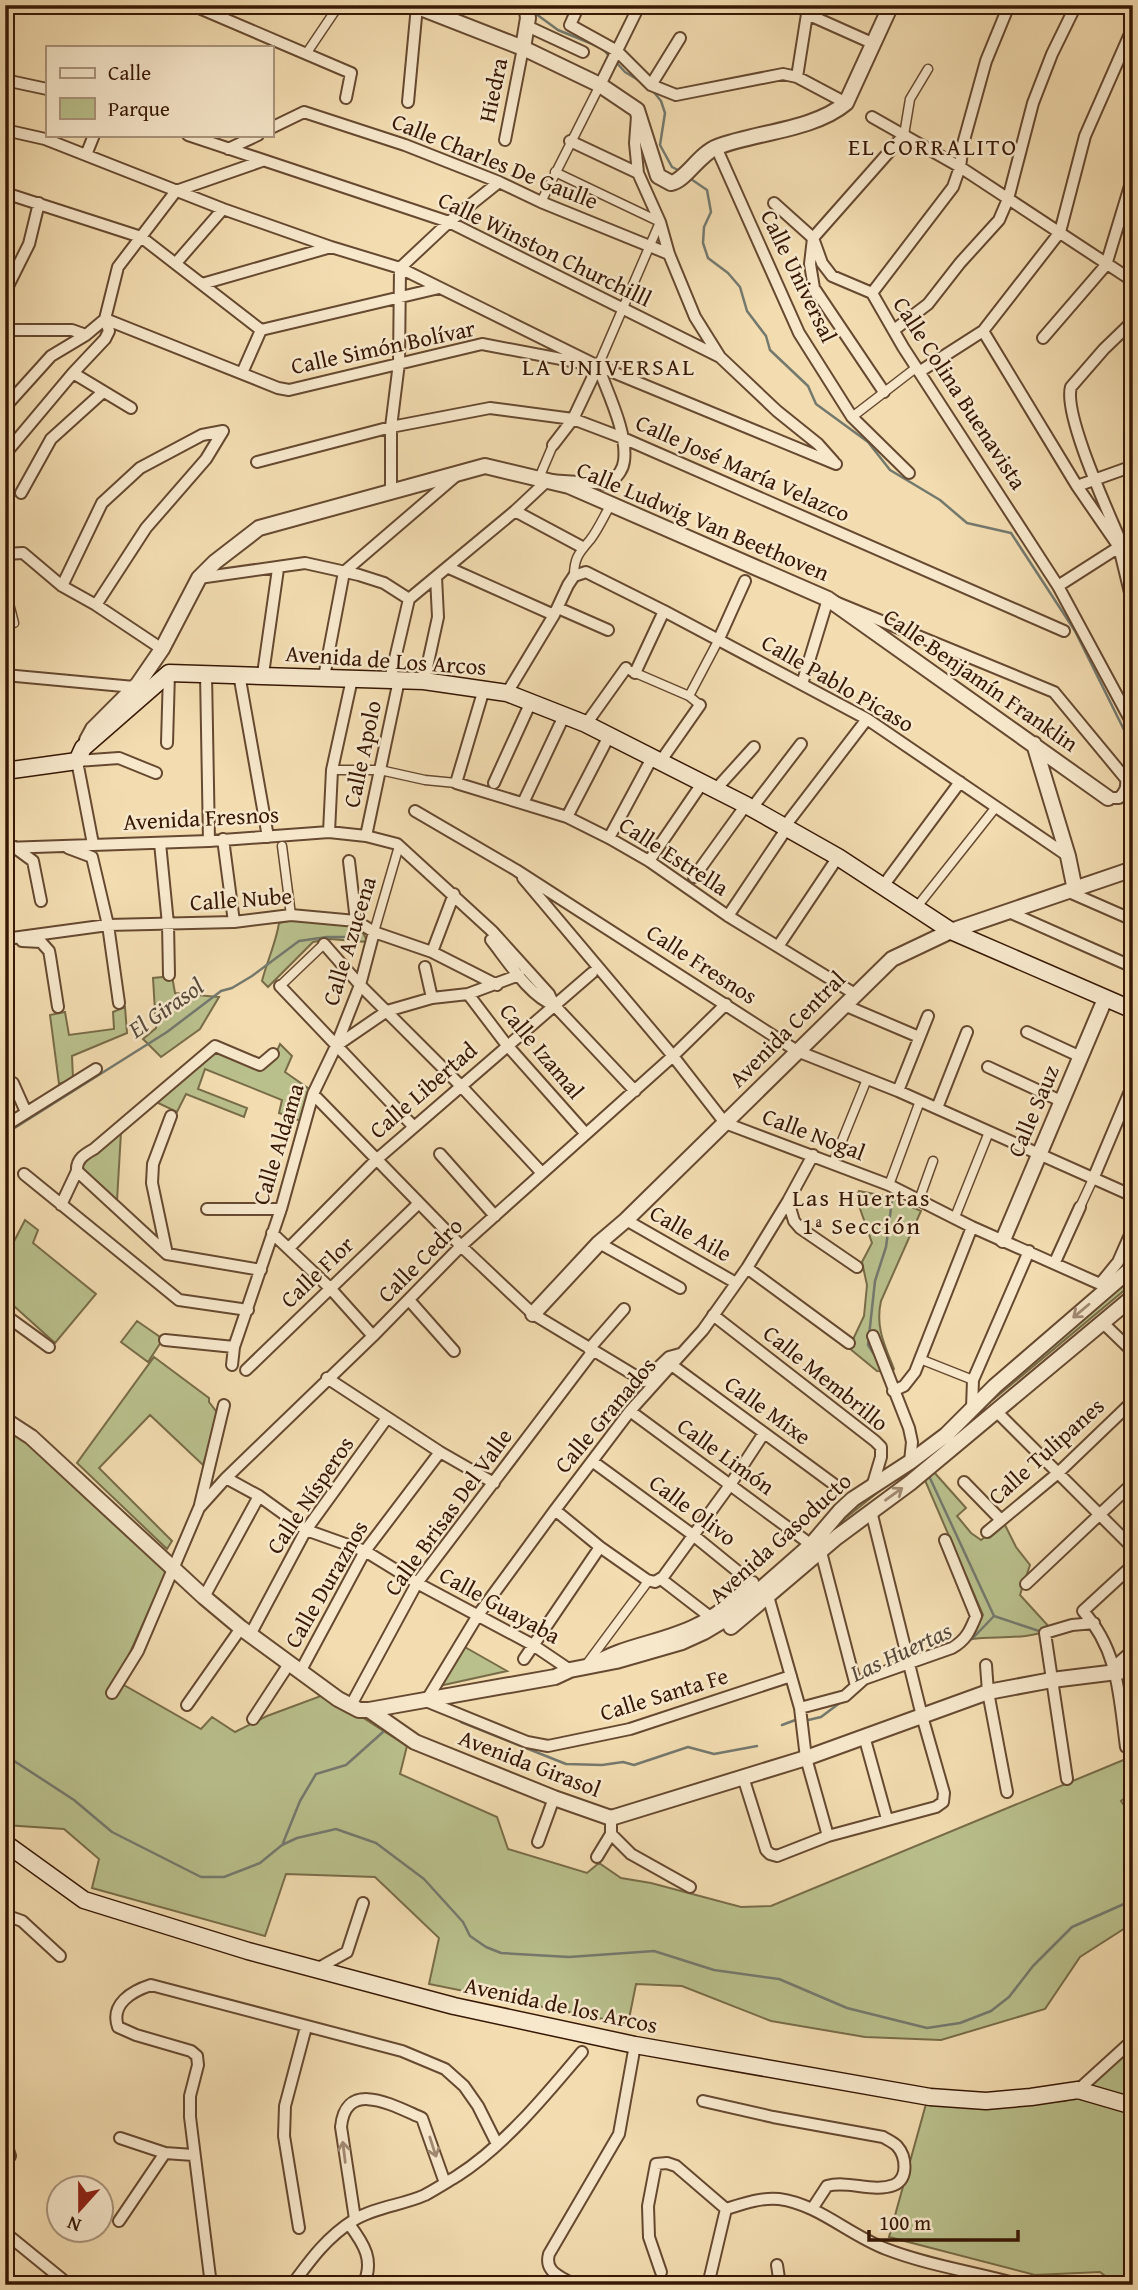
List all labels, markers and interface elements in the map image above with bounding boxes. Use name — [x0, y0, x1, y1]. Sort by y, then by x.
legend — [46, 46, 273, 136]
street label: Hiedra — [470, 55, 515, 125]
text: Calle — [108, 57, 151, 88]
text: Parque — [108, 93, 170, 124]
street label: Calle Charles De Gaulle — [387, 104, 603, 217]
district label: EL CORRALITO — [848, 129, 1018, 164]
street label: Calle Winston Churchilll — [433, 183, 657, 315]
street label: Calle Universal — [753, 204, 846, 348]
street label: Calle Colina Buenavista — [886, 290, 1035, 496]
street label: Calle Simón Bolívar — [288, 311, 478, 382]
district label: LA UNIVERSAL — [522, 349, 696, 384]
street label: Calle José María Velazco — [631, 405, 856, 530]
street label: Calle Ludwig Van Beethoven — [572, 452, 835, 589]
street label: Calle Benjamín Franklin — [877, 600, 1085, 759]
street label: Calle Pablo Picaso — [756, 625, 921, 740]
street label: Avenida de Los Arcos — [284, 636, 488, 683]
street label: Calle Apolo — [334, 697, 389, 810]
street label: Avenida Fresnos — [122, 797, 280, 838]
street label: Calle Estrella — [613, 808, 736, 903]
street label: Calle Azucena — [313, 872, 384, 1009]
street label: Calle Nube — [189, 878, 293, 919]
street label: Calle Fresnos — [640, 915, 764, 1012]
street label: Avenida Central — [721, 963, 852, 1094]
water label: El Girasol — [120, 969, 211, 1047]
street label: Calle Izamal — [492, 996, 592, 1106]
street label: Calle Libertad — [362, 1033, 484, 1146]
street label: Calle Sauz — [998, 1060, 1067, 1162]
street label: Calle Aldama — [243, 1079, 312, 1209]
street label: Calle Nogal — [758, 1099, 870, 1168]
district label: Las Huertas 1ª Sección — [792, 1180, 932, 1243]
street label: Calle Aile — [644, 1196, 738, 1269]
street label: Calle Cedro — [370, 1210, 470, 1310]
street label: Calle Flor — [272, 1228, 361, 1315]
one-way arrow — [1072, 1303, 1090, 1319]
street label: Calle Membrillo — [756, 1317, 896, 1439]
street label: Calle Granados — [546, 1349, 663, 1480]
street label: Calle Mixe — [718, 1367, 818, 1452]
street label: Calle Tulipanes — [980, 1389, 1111, 1512]
street label: Calle Limón — [671, 1409, 782, 1502]
street label: Calle Brisas Del Valle — [376, 1421, 520, 1602]
street label: Calle Nísperos — [258, 1429, 361, 1560]
street label: Avenida Gasoducto — [701, 1464, 858, 1611]
street label: Calle Olivo — [643, 1466, 744, 1553]
one-way arrow — [884, 1487, 903, 1502]
street label: Calle Duraznos — [276, 1514, 375, 1654]
street label: Calle Guayaba — [434, 1558, 567, 1651]
water label: Las Huertas — [843, 1613, 958, 1691]
street label: Calle Santa Fe — [596, 1658, 732, 1729]
street label: Avenida Girasol — [454, 1720, 606, 1805]
street label: Avenida de los Arcos — [461, 1968, 661, 2041]
one-way arrow — [428, 2136, 440, 2158]
one-way arrow — [337, 2141, 350, 2164]
north arrow — [46, 2174, 116, 2244]
scale bar — [869, 2199, 1017, 2243]
text: 100 m — [879, 2207, 931, 2238]
text: N — [63, 2209, 85, 2240]

